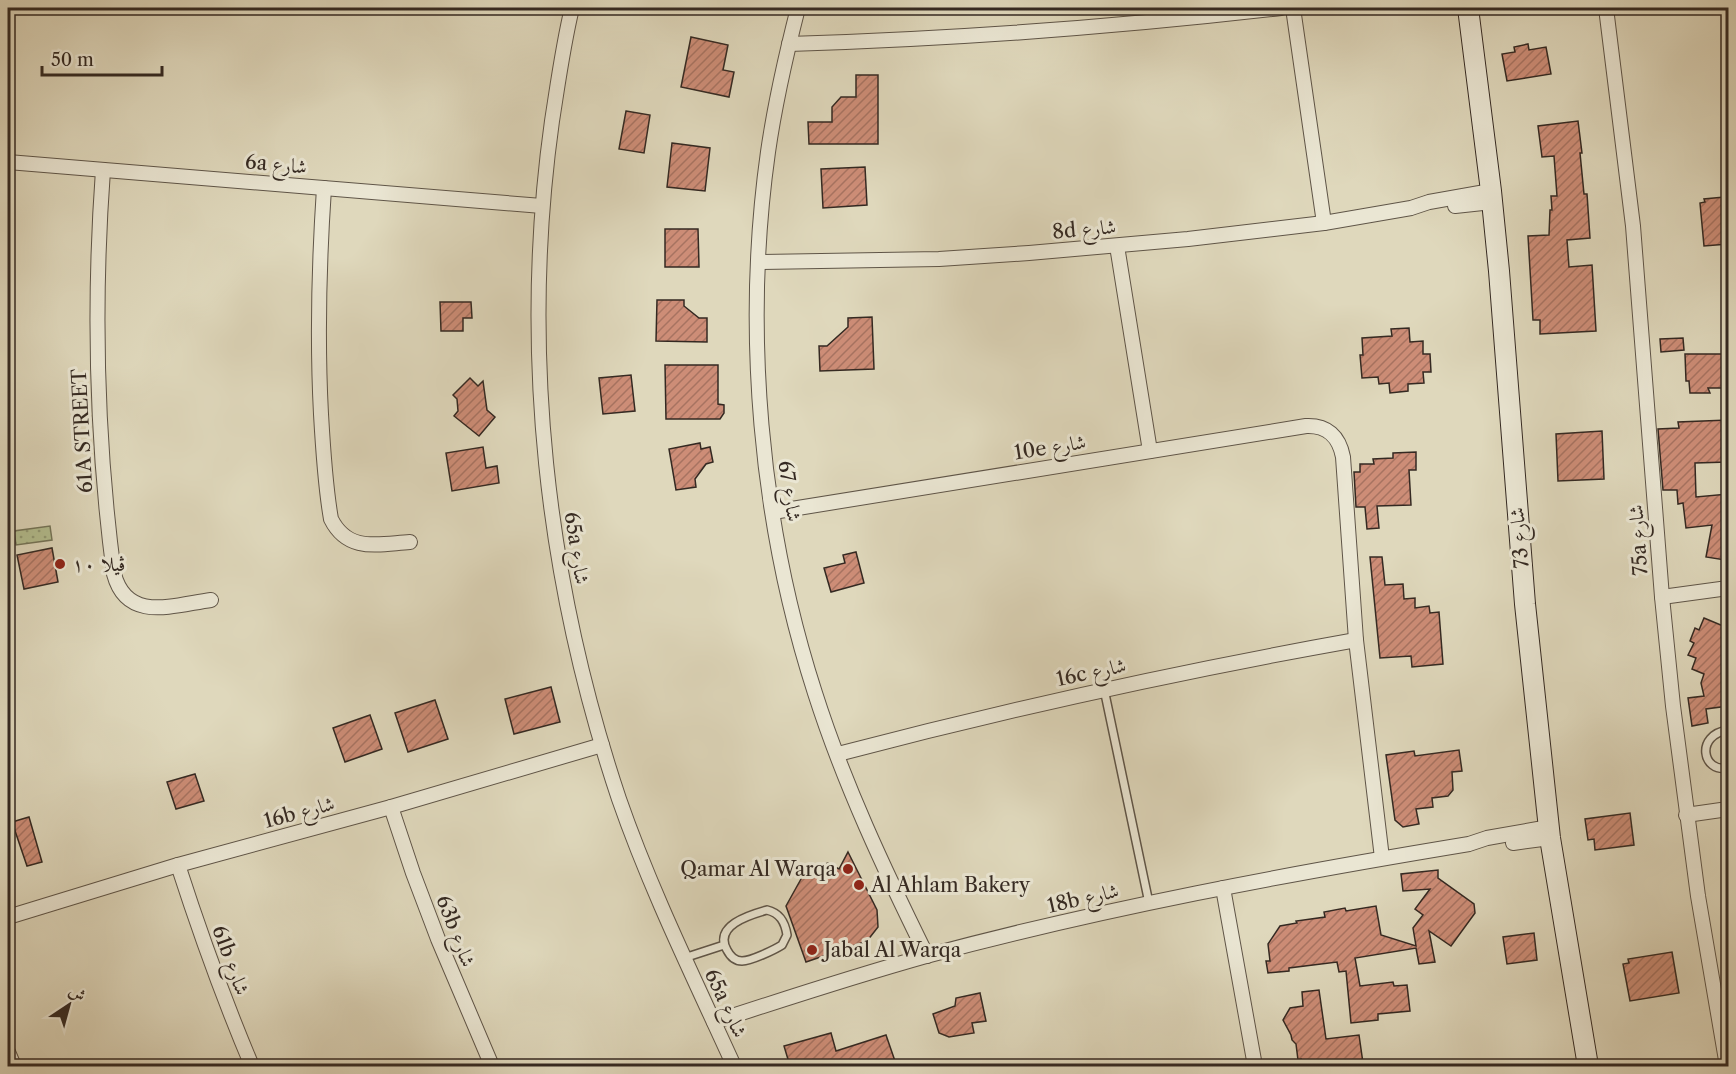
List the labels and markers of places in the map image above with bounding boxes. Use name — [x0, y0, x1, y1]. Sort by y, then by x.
place label: ڤيلا ١٠ — [72, 552, 125, 576]
marker: ڤيلا ١٠ — [53, 557, 67, 571]
place label: Qamar Al Warqa — [680, 857, 836, 881]
marker: Qamar Al Warqa — [841, 862, 855, 876]
place label: Al Ahlam Bakery — [870, 873, 1031, 897]
marker: Al Ahlam Bakery — [852, 878, 866, 892]
place label: Jabal Al Warqa — [821, 938, 962, 962]
marker: Jabal Al Warqa — [805, 943, 819, 957]

